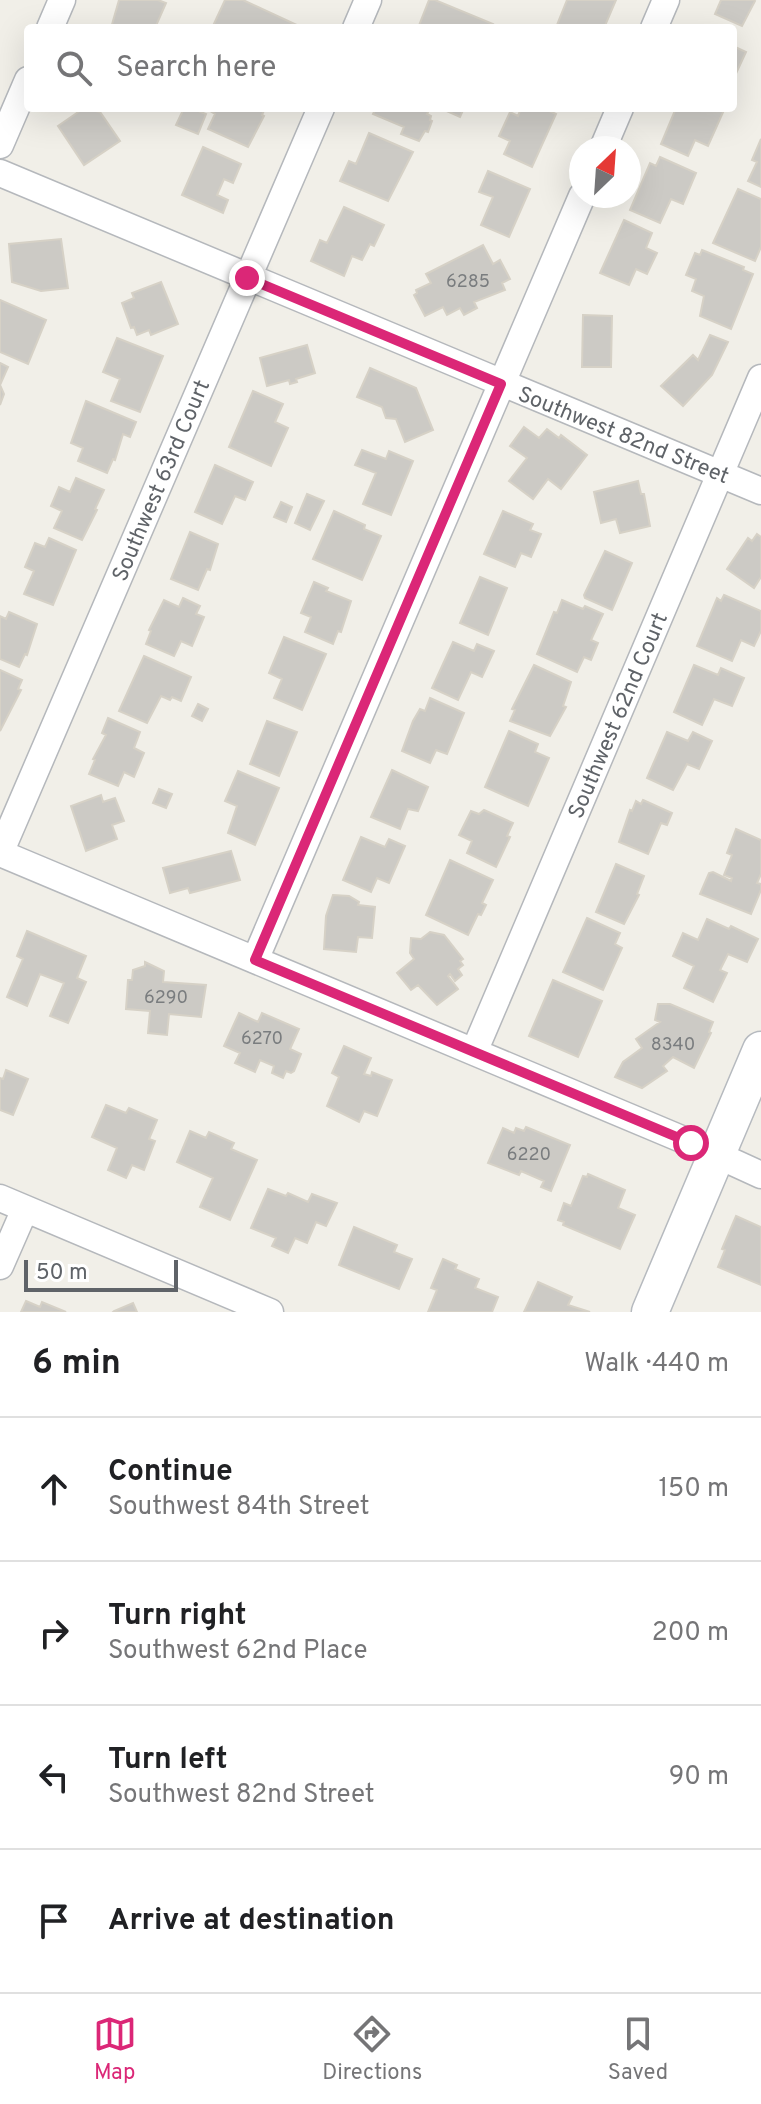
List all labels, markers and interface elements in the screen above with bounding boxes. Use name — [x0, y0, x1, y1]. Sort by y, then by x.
search box — [24, 24, 737, 112]
icon: search — [52, 46, 96, 90]
text: Search here — [116, 50, 276, 87]
north arrow — [569, 136, 641, 208]
route end — [229, 260, 265, 296]
house number: 6285 — [446, 271, 490, 294]
street label: Southwest 63rd Court — [108, 376, 217, 586]
street label: Southwest 82nd Street — [513, 382, 733, 491]
street label: Southwest 62nd Court — [564, 609, 675, 823]
house number: 6290 — [144, 987, 188, 1010]
house number: 6270 — [241, 1028, 283, 1051]
house number: 8340 — [651, 1034, 695, 1057]
route start — [673, 1125, 709, 1161]
house number: 6220 — [507, 1144, 551, 1167]
scale bar — [24, 1256, 178, 1292]
text: 50 m — [36, 1260, 88, 1287]
text: 6 min — [32, 1343, 121, 1386]
text: Walk · 440 m — [584, 1348, 729, 1381]
text: Continue — [108, 1454, 233, 1491]
icon: ahead — [32, 1467, 76, 1511]
text: 150 m — [658, 1473, 729, 1506]
text: Southwest 84th Street — [108, 1491, 370, 1524]
text: Turn right — [108, 1598, 246, 1635]
icon: right — [32, 1611, 76, 1655]
text: 200 m — [652, 1617, 729, 1650]
text: Southwest 62nd Place — [108, 1635, 368, 1668]
text: Turn left — [108, 1742, 228, 1779]
icon: left — [32, 1755, 76, 1799]
text: 90 m — [669, 1761, 729, 1794]
text: Southwest 82nd Street — [108, 1779, 374, 1812]
icon: arrive — [32, 1899, 76, 1943]
text: Arrive at destination — [108, 1903, 394, 1940]
tab: Map — [93, 2012, 137, 2087]
tab: Directions — [322, 2012, 422, 2087]
tab: Saved — [608, 2012, 668, 2087]

